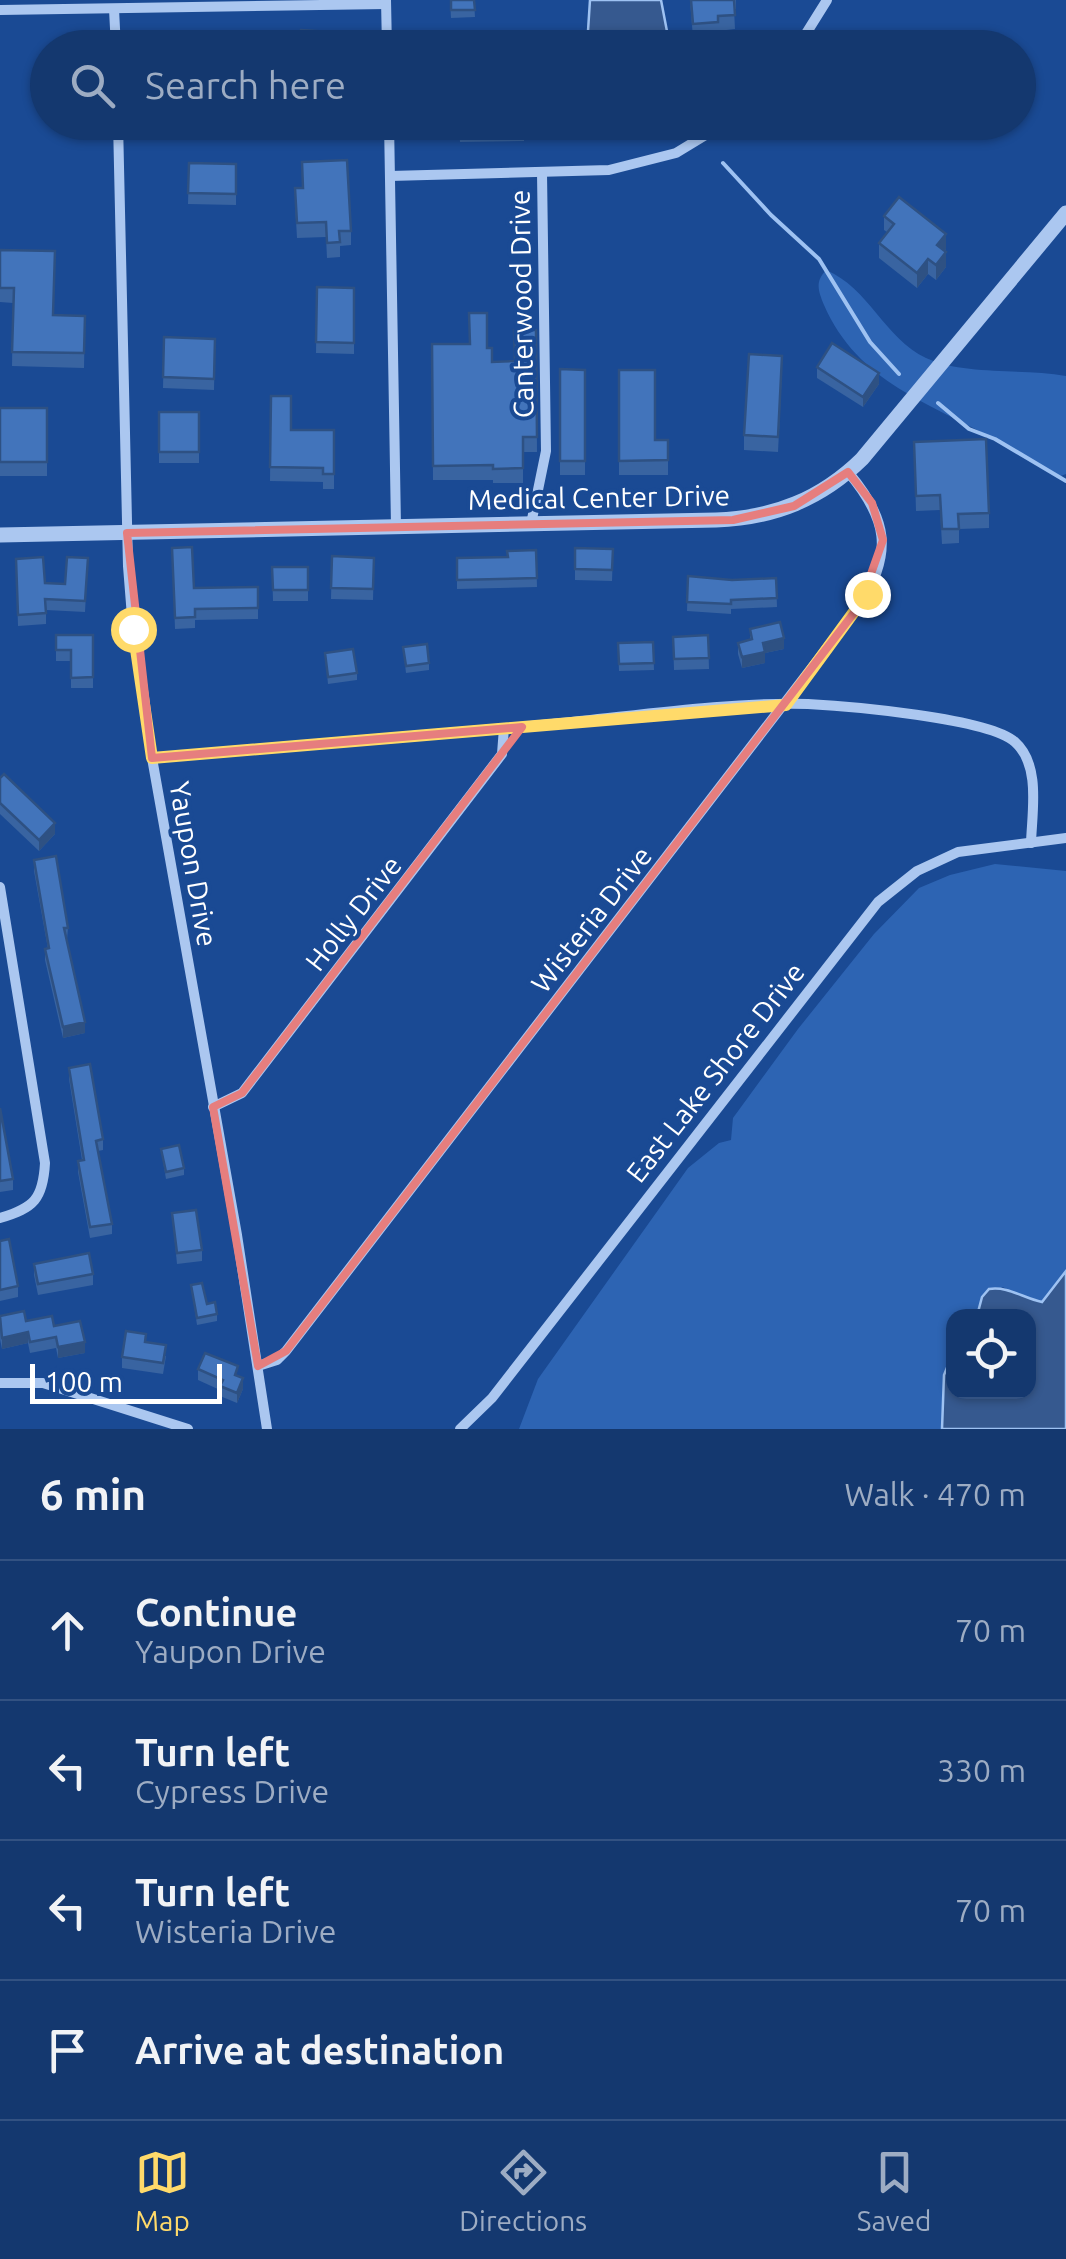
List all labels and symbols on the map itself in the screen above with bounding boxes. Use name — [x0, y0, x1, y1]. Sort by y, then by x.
street label: Canterwood Drive — [504, 189, 538, 419]
street label: Medical Center Drive — [468, 479, 730, 515]
route end — [845, 572, 891, 618]
route start — [111, 607, 157, 653]
street label: Yaupon Drive — [164, 779, 224, 949]
street label: Wisteria Drive — [525, 840, 657, 998]
street label: Holly Drive — [299, 850, 407, 976]
street label: East Lake Shore Drive — [620, 956, 810, 1188]
scale bar — [30, 1359, 222, 1404]

